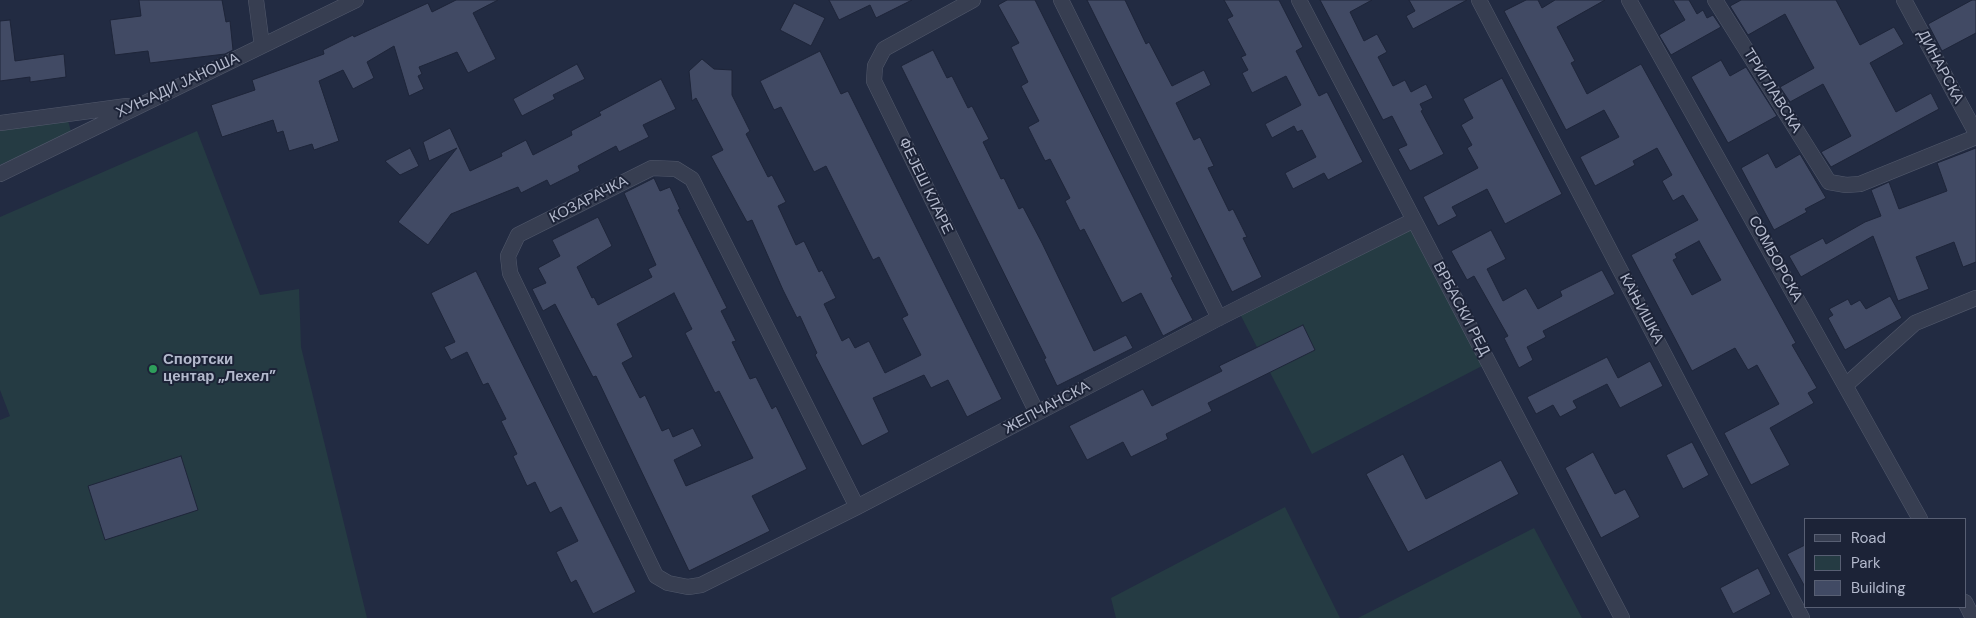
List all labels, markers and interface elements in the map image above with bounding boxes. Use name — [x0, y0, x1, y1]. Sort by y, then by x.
street label: ДИНАРСКА — [1913, 27, 1967, 107]
street label: ТРИГЛАВСКА — [1739, 45, 1805, 137]
street label: ХУЊАДИ ЈАНОША — [114, 50, 242, 122]
street label: ФЕЈЕШ КЛАРЕ — [894, 135, 956, 237]
street label: КОЗАРАЧКА — [547, 172, 631, 228]
street label: СОМБОРСКА — [1744, 213, 1806, 305]
street label: ВРБАСКИ РЕД — [1429, 259, 1493, 359]
street label: КАЊИШКА — [1615, 271, 1667, 347]
place label: Спортски центар „Лехел” — [163, 351, 276, 386]
marker: Спортски центар „Лехел” — [147, 363, 159, 375]
street label: ЖЕПЧАНСКА — [1001, 378, 1093, 438]
legend — [1804, 518, 1966, 608]
text: Road — [1851, 528, 1886, 548]
text: Park — [1851, 553, 1881, 573]
text: Building — [1851, 578, 1906, 598]

